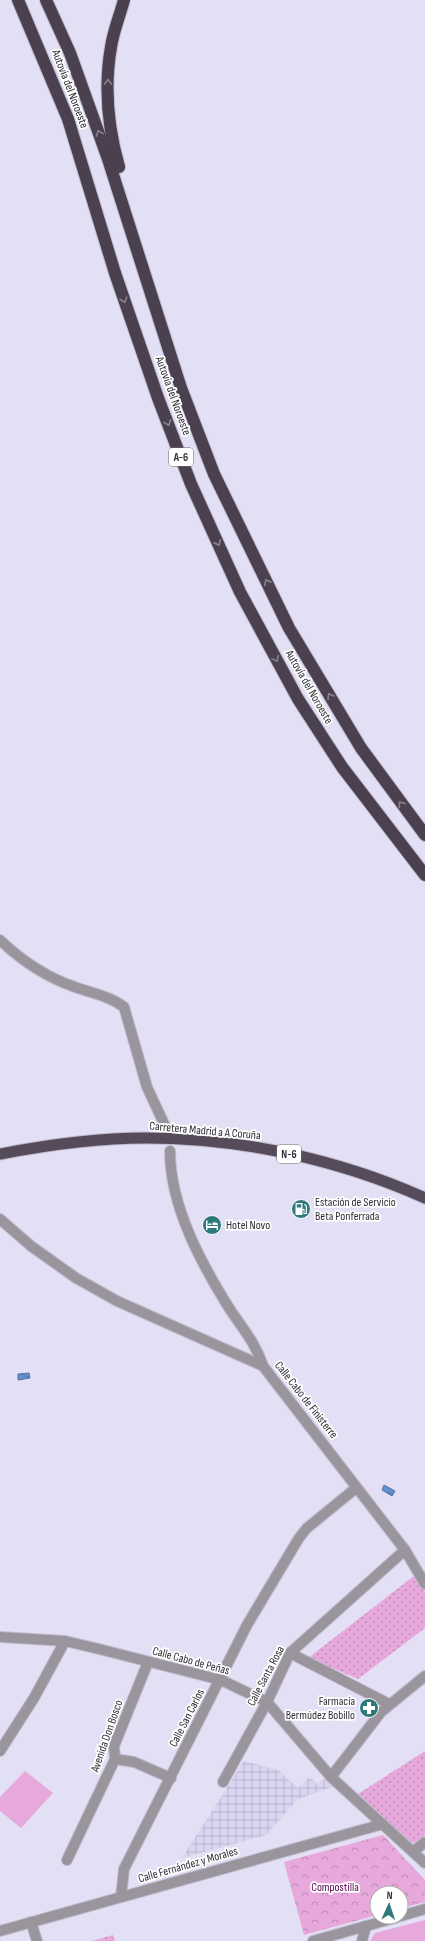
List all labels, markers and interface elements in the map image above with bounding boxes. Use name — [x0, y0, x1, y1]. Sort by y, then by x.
street label: Autovía del Noroeste — [48, 47, 92, 131]
one-way arrow — [104, 79, 112, 85]
one-way arrow — [95, 130, 103, 137]
one-way arrow — [120, 297, 128, 304]
street label: Autovía del Noroeste — [151, 354, 194, 438]
one-way arrow — [163, 419, 171, 426]
road number: A-6 — [169, 448, 193, 466]
one-way arrow — [213, 538, 221, 546]
one-way arrow — [264, 579, 272, 586]
street label: Autovía del Noroeste — [281, 647, 336, 727]
one-way arrow — [272, 654, 279, 662]
one-way arrow — [327, 693, 334, 700]
one-way arrow — [398, 801, 406, 808]
street label: Carretera Madrid a A Coruña — [149, 1119, 262, 1143]
road number: N-6 — [277, 1145, 301, 1163]
place label: Estación de Servicio Beta Ponferrada — [315, 1195, 396, 1224]
fuel station icon: Estación de Servicio Beta Ponferrada — [290, 1198, 312, 1220]
hotel icon: Hotel Novo — [201, 1214, 223, 1236]
place label: Hotel Novo — [226, 1218, 270, 1233]
street label: Calle Cabo de Finisterre — [271, 1358, 341, 1442]
street label: Calle Santa Rosa — [244, 1643, 288, 1709]
street label: Calle Cabo de Peñas — [151, 1644, 231, 1678]
street label: Calle San Carlos — [166, 1686, 208, 1750]
place label: Farmacia Bermúdez Bobillo — [286, 1694, 355, 1723]
pharmacy icon: Farmacia Bermúdez Bobillo — [358, 1697, 380, 1719]
street label: Avenida Don Bosco — [87, 1698, 126, 1775]
street label: Calle Fernández y Morales — [136, 1844, 240, 1886]
park label: Compostilla — [311, 1880, 359, 1895]
north arrow — [369, 1885, 409, 1925]
text: N — [386, 1889, 393, 1902]

